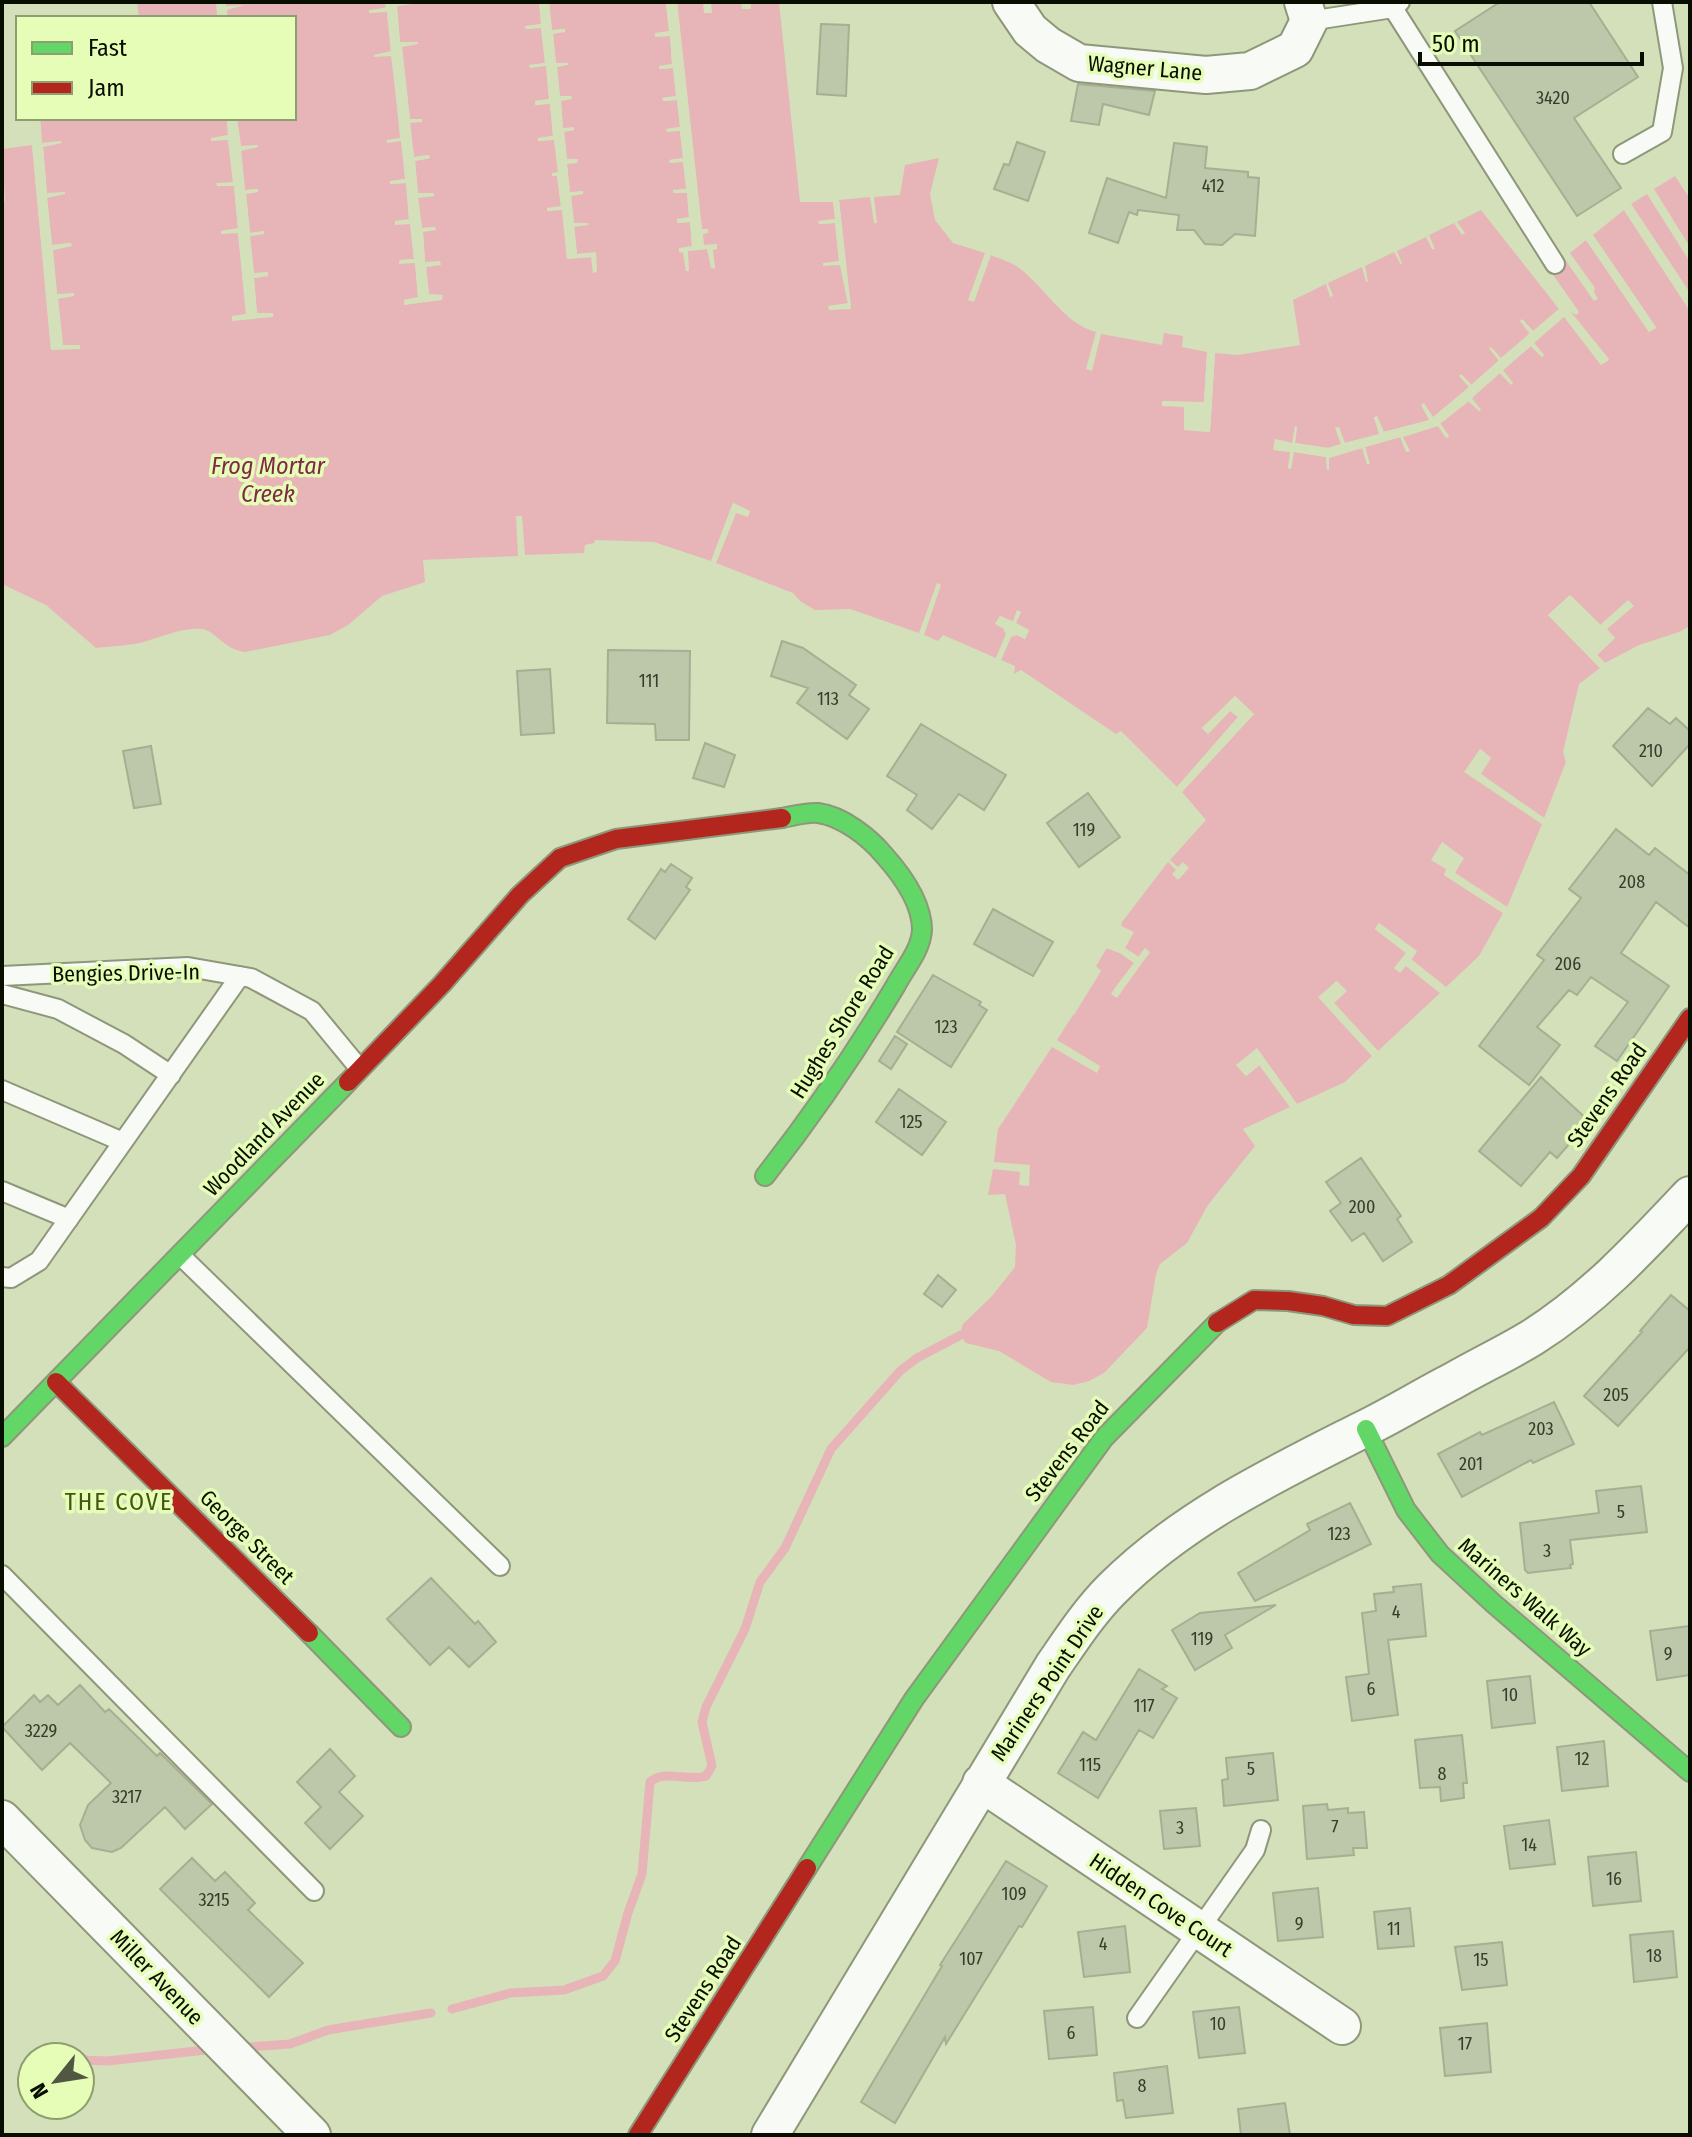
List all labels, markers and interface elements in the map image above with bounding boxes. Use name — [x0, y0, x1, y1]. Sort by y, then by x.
legend — [16, 16, 296, 120]
scale bar — [1420, 16, 1642, 66]
text: 50 m — [1432, 30, 1480, 58]
text: Fast — [88, 34, 127, 62]
street label: Wagner Lane — [1087, 50, 1203, 86]
text: Jam — [88, 74, 125, 102]
house number: 3420 — [1536, 87, 1570, 109]
house number: 412 — [1202, 175, 1224, 197]
water label: Frog Mortar Creek — [211, 452, 326, 508]
house number: 111 — [639, 670, 659, 692]
house number: 113 — [817, 688, 839, 710]
house number: 210 — [1639, 740, 1663, 762]
house number: 119 — [1073, 819, 1095, 841]
house number: 208 — [1619, 871, 1645, 893]
street label: Hughes Shore Road — [784, 941, 900, 1103]
house number: 206 — [1555, 953, 1581, 975]
street label: Bengies Drive-In — [52, 958, 200, 988]
house number: 123 — [934, 1016, 958, 1038]
street label: Stevens Road — [1561, 1038, 1653, 1152]
street label: Woodland Avenue — [198, 1066, 330, 1202]
house number: 125 — [899, 1111, 923, 1133]
house number: 200 — [1349, 1196, 1375, 1218]
house number: 205 — [1603, 1384, 1629, 1406]
street label: Stevens Road — [1019, 1395, 1115, 1507]
house number: 203 — [1528, 1418, 1554, 1440]
house number: 201 — [1459, 1453, 1483, 1475]
street label: George Street — [194, 1484, 300, 1590]
district label: THE COVE — [65, 1488, 173, 1516]
house number: 5 — [1617, 1501, 1625, 1523]
house number: 123 — [1327, 1523, 1351, 1545]
street label: Mariners Walk Way — [1453, 1532, 1597, 1662]
house number: 3 — [1543, 1540, 1551, 1562]
street label: Mariners Point Drive — [985, 1600, 1109, 1766]
house number: 4 — [1392, 1601, 1401, 1623]
house number: 119 — [1191, 1628, 1213, 1650]
house number: 9 — [1664, 1643, 1672, 1665]
house number: 6 — [1367, 1678, 1376, 1700]
house number: 10 — [1502, 1684, 1518, 1706]
house number: 117 — [1133, 1695, 1155, 1717]
house number: 3229 — [25, 1720, 57, 1742]
house number: 12 — [1575, 1748, 1590, 1770]
house number: 115 — [1079, 1754, 1101, 1776]
house number: 5 — [1247, 1758, 1255, 1780]
house number: 8 — [1438, 1763, 1447, 1785]
house number: 3217 — [112, 1786, 142, 1808]
house number: 7 — [1331, 1816, 1339, 1838]
house number: 3 — [1176, 1817, 1184, 1839]
house number: 14 — [1521, 1834, 1537, 1856]
street label: Hidden Cove Court — [1084, 1847, 1238, 1963]
house number: 16 — [1606, 1868, 1622, 1890]
house number: 109 — [1001, 1883, 1027, 1905]
house number: 3215 — [199, 1889, 229, 1911]
house number: 9 — [1295, 1913, 1303, 1935]
house number: 11 — [1387, 1918, 1401, 1940]
street label: Miller Avenue — [105, 1924, 209, 2030]
street label: Stevens Road — [659, 1931, 747, 2047]
house number: 4 — [1099, 1933, 1108, 1955]
house number: 18 — [1646, 1945, 1662, 1967]
house number: 107 — [959, 1948, 983, 1970]
house number: 15 — [1473, 1949, 1489, 1971]
house number: 10 — [1210, 2013, 1226, 2035]
house number: 6 — [1067, 2022, 1076, 2044]
house number: 17 — [1458, 2033, 1472, 2055]
north arrow — [16, 2041, 96, 2121]
house number: 8 — [1138, 2075, 1147, 2097]
text: N — [24, 2078, 54, 2103]

